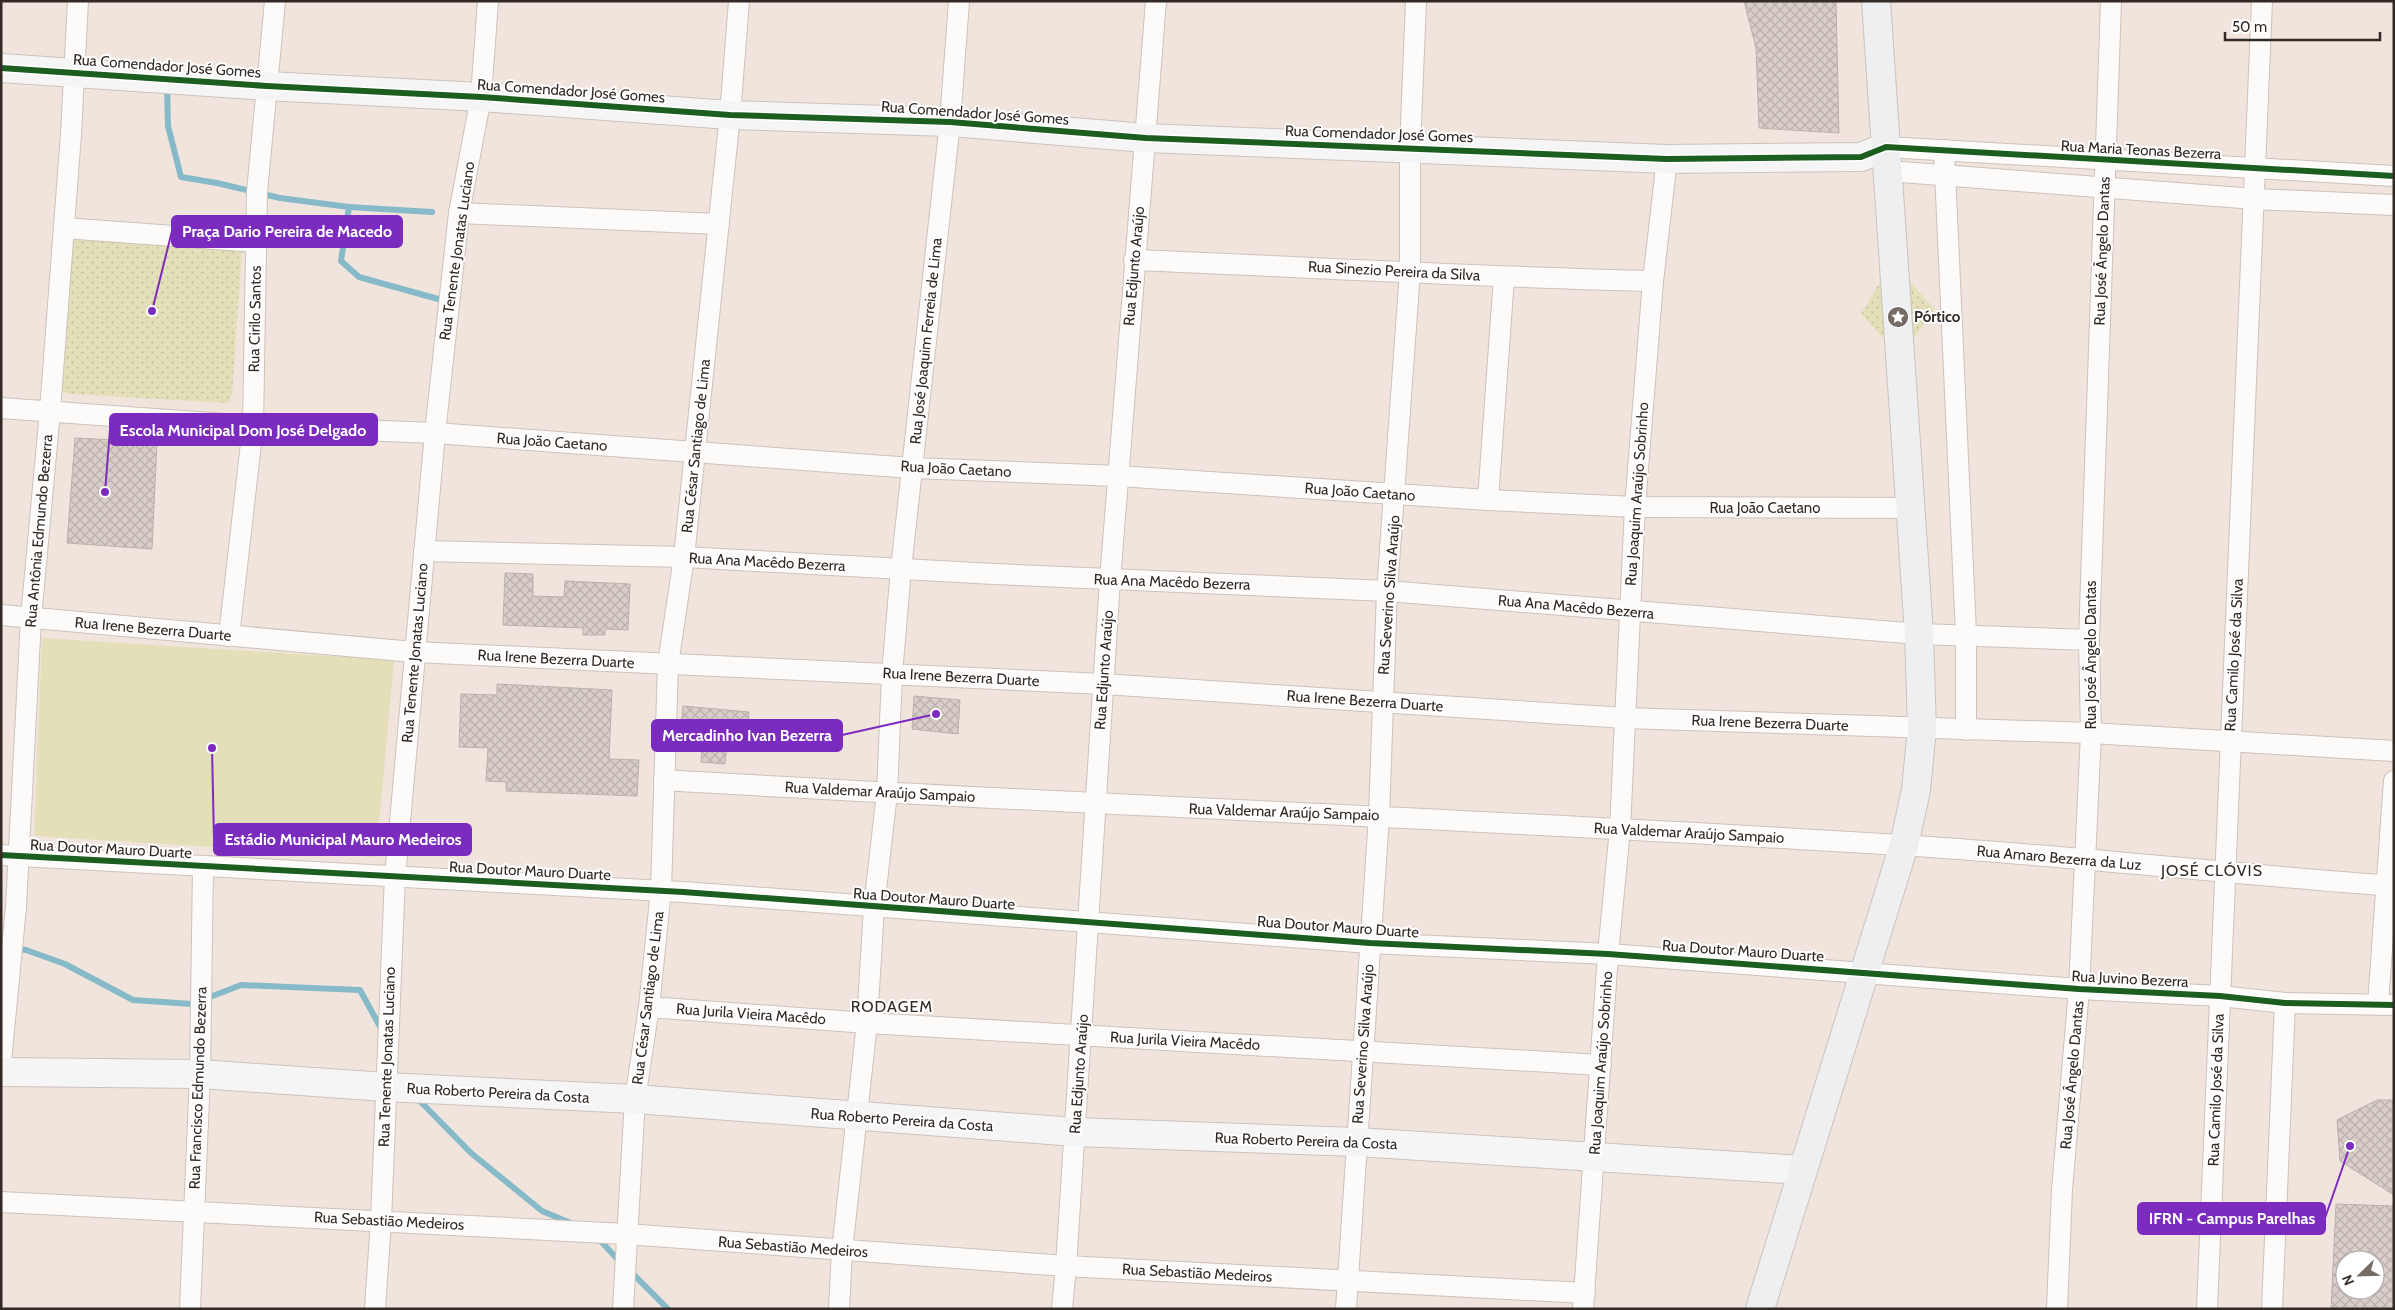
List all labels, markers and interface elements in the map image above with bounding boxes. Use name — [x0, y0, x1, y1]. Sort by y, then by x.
scale bar — [2225, 10, 2380, 42]
text: 50 m — [2232, 18, 2267, 36]
street label: Rua Comendador José Gomes — [72, 50, 262, 82]
street label: Rua Comendador José Gomes — [476, 75, 666, 107]
street label: Rua Comendador José Gomes — [880, 97, 1070, 129]
street label: Rua Comendador José Gomes — [1285, 122, 1473, 146]
street label: Rua Maria Teonas Bezerra — [2060, 137, 2223, 163]
street label: Rua Tenente Jonatas Luciano — [436, 160, 478, 342]
street label: Rua José Ângelo Dantas — [2089, 176, 2114, 326]
street label: Rua Edjunto Araújo — [1120, 205, 1148, 327]
callout: Praça Dario Pereira de Macedo — [172, 216, 402, 247]
text: Praça Dario Pereira de Macedo — [182, 222, 392, 241]
street label: Rua José Joaquim Ferreia de Lima — [906, 236, 946, 445]
street label: Rua Sinezio Pereira da Silva — [1307, 257, 1481, 285]
street label: Rua Cirilo Santos — [245, 265, 265, 373]
place icon: Pórtico — [1886, 305, 1910, 329]
place label: Pórtico — [1914, 308, 1961, 326]
street label: Rua César Santiago de Lima — [678, 357, 714, 534]
street label: Rua Joaquim Araújo Sobrinho — [1622, 402, 1652, 586]
callout: Escola Municipal Dom José Delgado — [110, 414, 377, 445]
text: Escola Municipal Dom José Delgado — [120, 421, 366, 440]
street label: Rua João Caetano — [496, 429, 608, 455]
street label: Rua Antônia Edmundo Bezerra — [22, 433, 56, 628]
street label: Rua João Caetano — [900, 457, 1012, 481]
street label: Rua João Caetano — [1304, 479, 1416, 505]
street label: Rua João Caetano — [1710, 499, 1821, 517]
street label: Rua Severino Silva Araújo — [1374, 515, 1404, 675]
street label: Rua Ana Macêdo Bezerra — [688, 549, 847, 575]
street label: Rua Tenente Jonatas Luciano — [398, 562, 432, 744]
street label: Rua Ana Macêdo Bezerra — [1093, 570, 1252, 594]
street label: Rua Camilo José da Silva — [2221, 577, 2247, 732]
street label: Rua José Ângelo Dantas — [2081, 580, 2100, 730]
street label: Rua Ana Macêdo Bezerra — [1497, 591, 1656, 623]
street label: Rua Edjunto Araújo — [1091, 610, 1117, 730]
street label: Rua Irene Bezerra Duarte — [74, 613, 232, 645]
street label: Rua Irene Bezerra Duarte — [477, 646, 635, 672]
street label: Rua Irene Bezerra Duarte — [882, 664, 1040, 690]
street label: Rua Irene Bezerra Duarte — [1286, 687, 1444, 715]
street label: Rua Irene Bezerra Duarte — [1691, 711, 1849, 735]
callout: Mercadinho Ivan Bezerra — [652, 720, 842, 751]
text: Mercadinho Ivan Bezerra — [662, 726, 832, 745]
street label: Rua Valdemar Araújo Sampaio — [784, 778, 976, 806]
street label: Rua Valdemar Araújo Sampaio — [1188, 800, 1380, 824]
street label: Rua Valdemar Araújo Sampaio — [1593, 819, 1785, 847]
callout: Estádio Municipal Mauro Medeiros — [214, 824, 471, 855]
text: Estádio Municipal Mauro Medeiros — [224, 830, 462, 849]
street label: Rua Doutor Mauro Duarte — [30, 836, 193, 862]
street label: Rua Amaro Bezerra da Luz — [1976, 842, 2142, 874]
street label: Rua Doutor Mauro Duarte — [449, 858, 612, 884]
district label: JOSÉ CLÓVIS — [2160, 861, 2263, 880]
street label: Rua Doutor Mauro Duarte — [852, 884, 1016, 914]
street label: Rua César Santiago de Lima — [628, 909, 668, 1086]
street label: Rua Doutor Mauro Duarte — [1256, 912, 1420, 942]
street label: Rua Doutor Mauro Duarte — [1661, 936, 1825, 966]
street label: Rua Severino Silva Araújo — [1348, 964, 1378, 1124]
street label: Rua Tenente Jonatas Luciano — [375, 967, 399, 1147]
street label: Rua Juvino Bezerra — [2071, 967, 2190, 991]
street label: Rua Joaquim Araújo Sobrinho — [1586, 971, 1616, 1155]
street label: Rua Francisco Edmundo Bezerra — [185, 986, 211, 1190]
district label: RODAGEM — [851, 997, 933, 1016]
street label: Rua Jurila Vieira Macêdo — [675, 1000, 827, 1028]
street label: Rua José Ângelo Dantas — [2056, 1000, 2087, 1150]
street label: Rua Camilo José da Silva — [2204, 1012, 2228, 1167]
street label: Rua Edjunto Araújo — [1066, 1014, 1092, 1134]
street label: Rua Jurila Vieira Macêdo — [1110, 1028, 1260, 1054]
street label: Rua Roberto Pereira da Costa — [406, 1079, 591, 1107]
street label: Rua Roberto Pereira da Costa — [810, 1105, 995, 1135]
street label: Rua Roberto Pereira da Costa — [1214, 1129, 1399, 1153]
callout: IFRN - Campus Parelhas — [2138, 1203, 2325, 1234]
street label: Rua Sebastião Medeiros — [313, 1208, 465, 1234]
text: IFRN - Campus Parelhas — [2149, 1209, 2315, 1228]
street label: Rua Sebastião Medeiros — [717, 1233, 869, 1261]
north arrow — [2335, 1250, 2385, 1300]
street label: Rua Sebastião Medeiros — [1121, 1260, 1273, 1286]
text: N — [2338, 1272, 2358, 1288]

